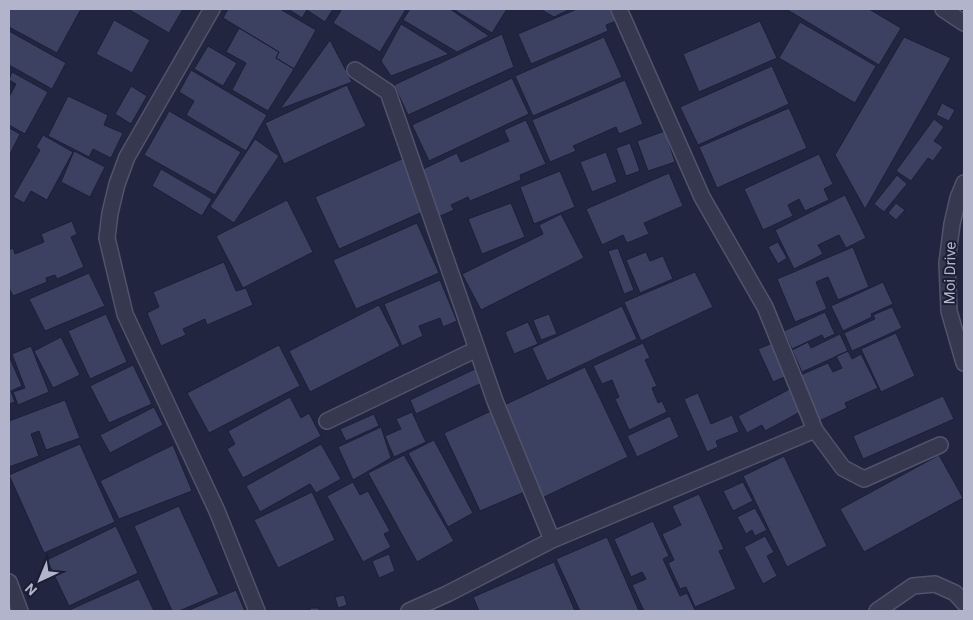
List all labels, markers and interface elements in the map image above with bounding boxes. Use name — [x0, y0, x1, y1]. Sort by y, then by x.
street label: Moi Drive — [940, 241, 960, 305]
north arrow — [15, 555, 65, 605]
text: N — [22, 580, 40, 599]

